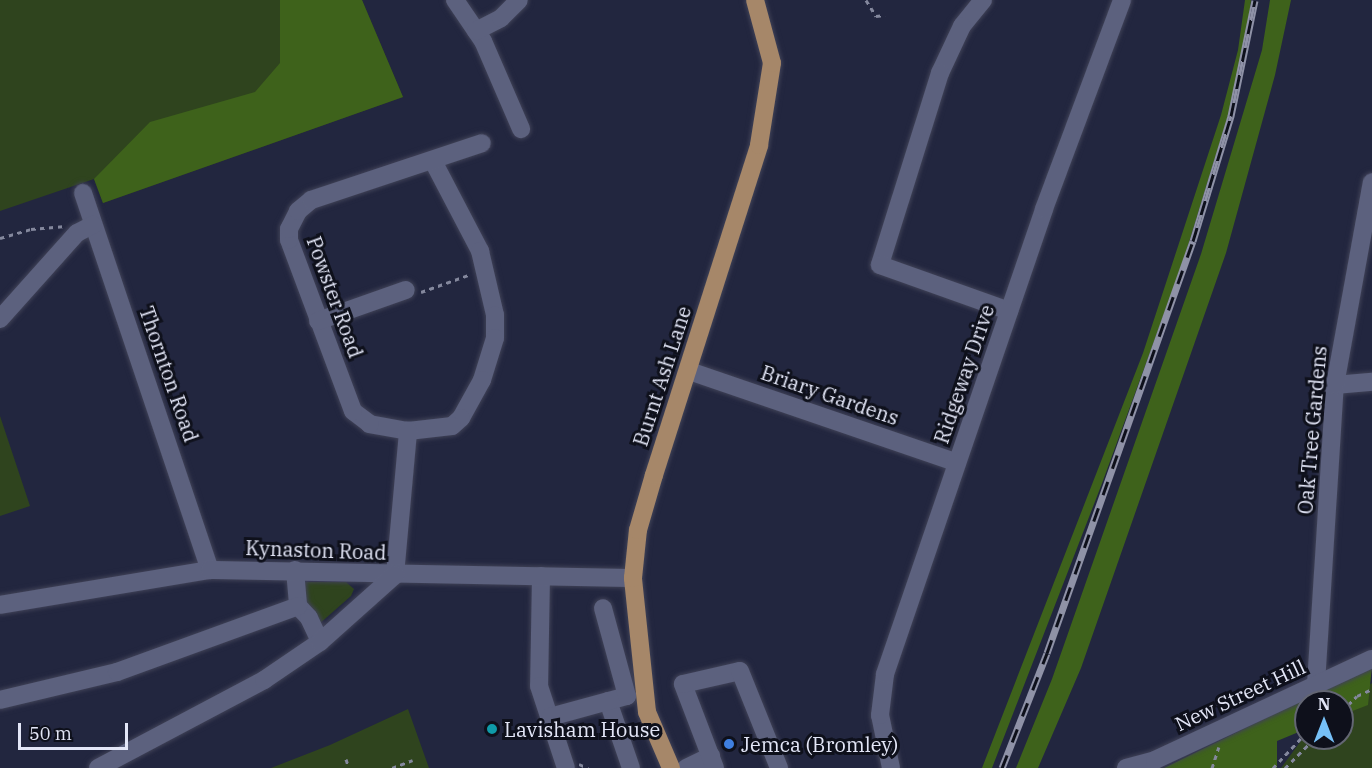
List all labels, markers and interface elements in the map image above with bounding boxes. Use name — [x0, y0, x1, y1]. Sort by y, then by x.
street label: Powster Road — [302, 233, 368, 361]
street label: Ridgeway Drive — [929, 301, 999, 447]
street label: Thornton Road — [135, 303, 203, 445]
street label: Burnt Ash Lane — [628, 303, 696, 449]
street label: Oak Tree Gardens — [1293, 345, 1331, 515]
street label: Briary Gardens — [758, 360, 902, 430]
street label: Kynaston Road — [245, 536, 387, 564]
street label: New Street Hill — [1171, 654, 1309, 736]
north arrow — [1294, 690, 1354, 750]
text: N — [1318, 694, 1330, 714]
scale bar — [21, 711, 130, 749]
place label: Lavisham House — [504, 717, 660, 741]
text: 50 m — [29, 722, 72, 745]
marker: Lavisham House — [485, 722, 499, 736]
place label: Jemca (Bromley) — [741, 732, 898, 756]
marker: Jemca (Bromley) — [722, 737, 736, 751]

